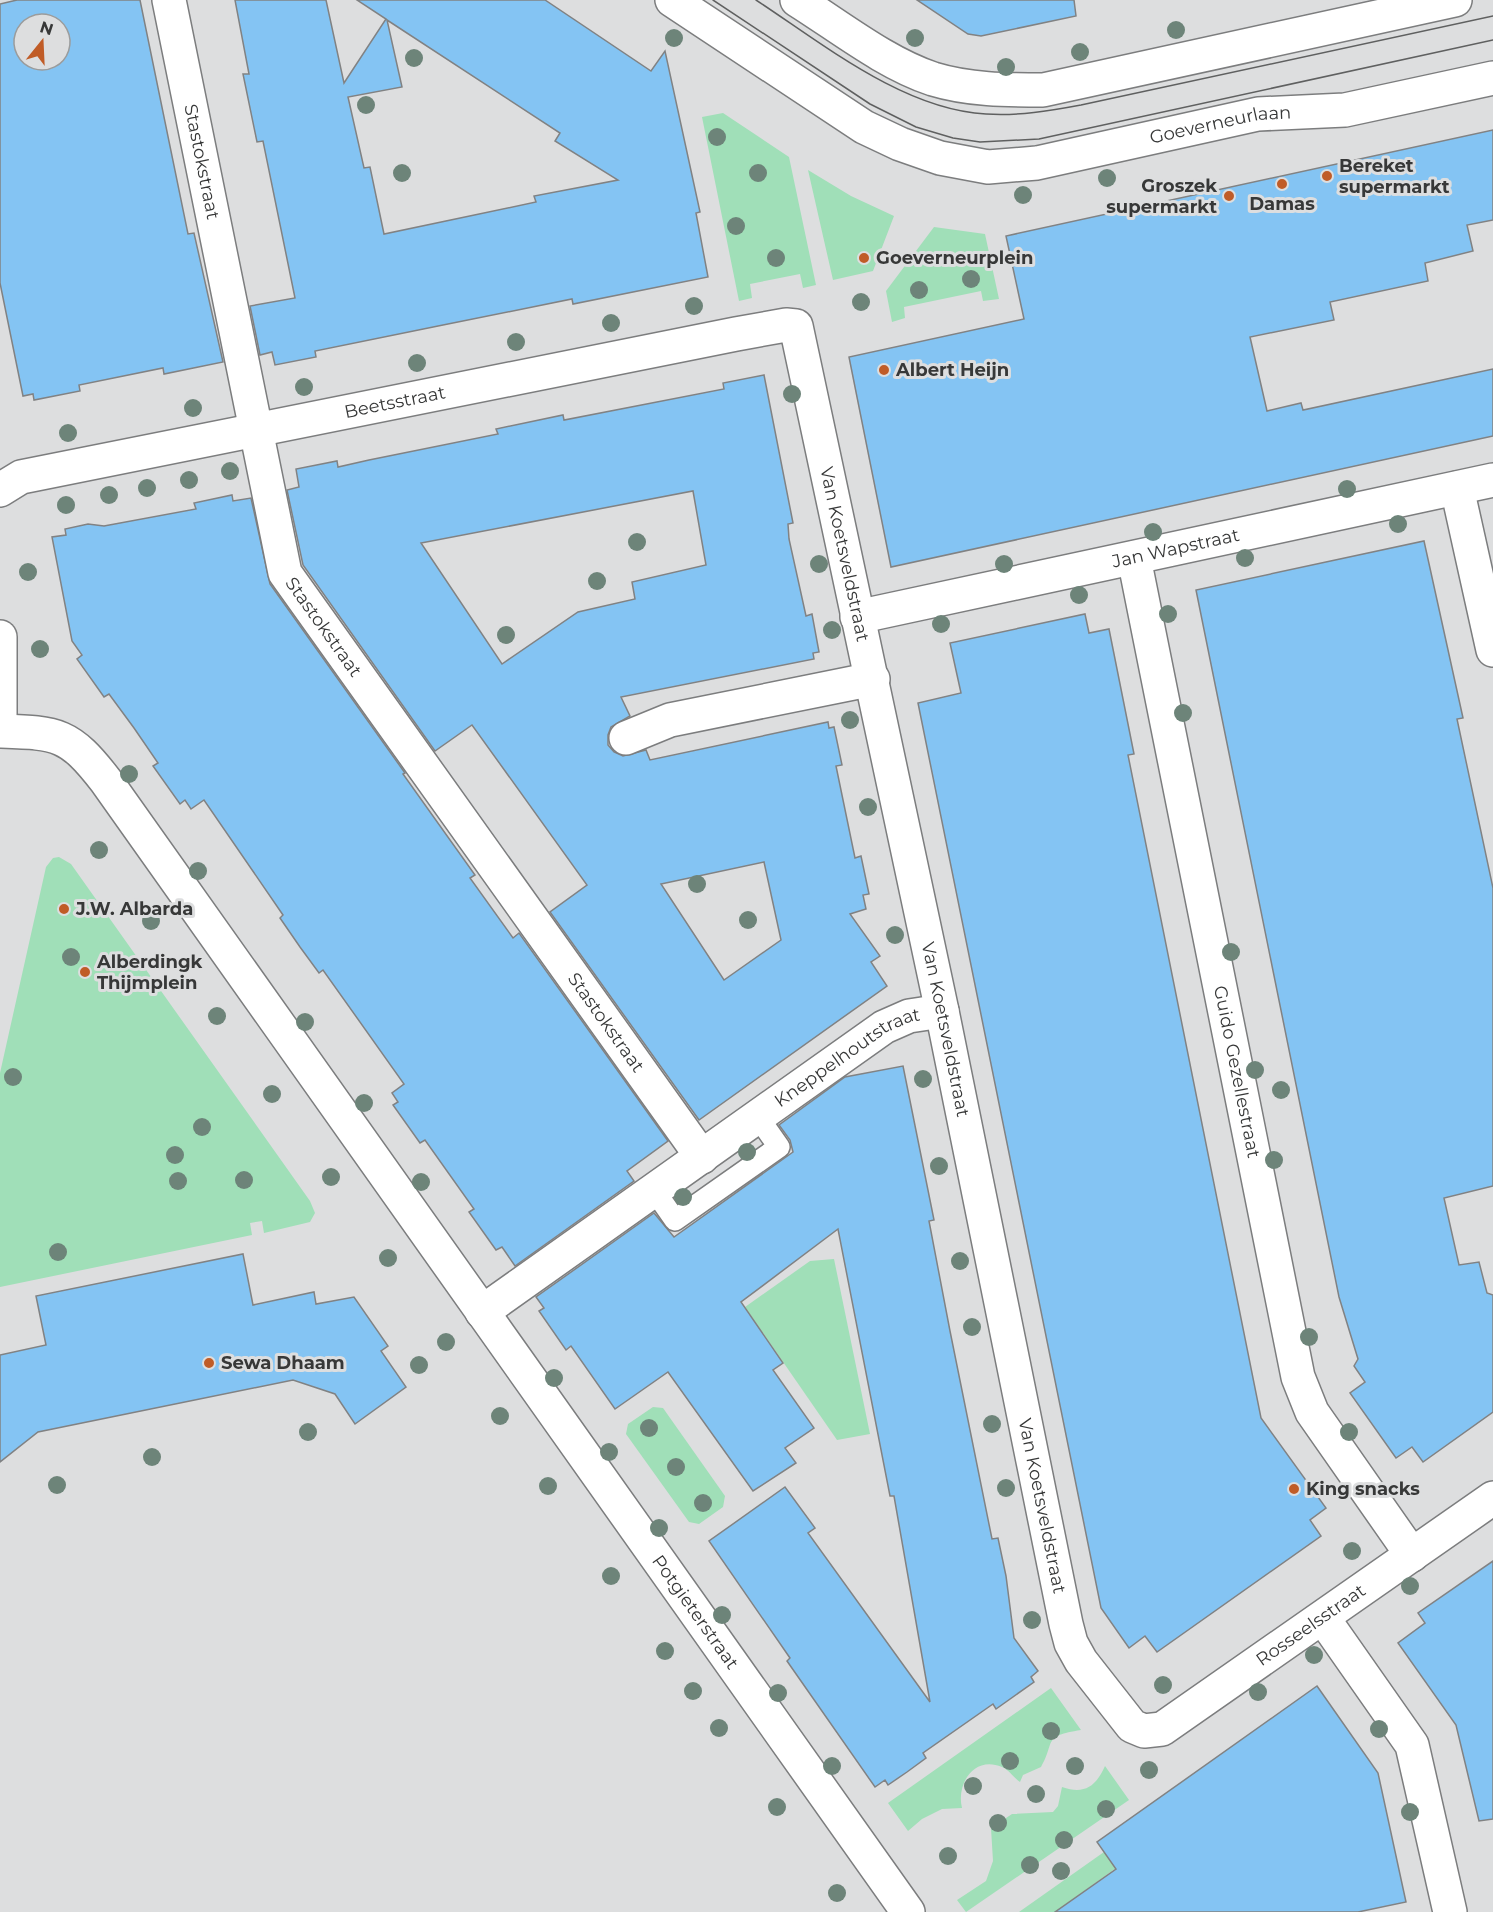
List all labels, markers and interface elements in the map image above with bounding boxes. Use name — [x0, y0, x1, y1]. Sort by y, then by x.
north arrow — [12, 12, 72, 72]
text: N — [37, 17, 56, 39]
street label: Goeverneurlaan — [1148, 101, 1292, 149]
street label: Stastokstraat — [179, 102, 224, 221]
place label: Bereket supermarkt — [1339, 155, 1450, 198]
marker: Bereket supermarkt — [1320, 169, 1334, 183]
place label: Groszek supermarkt — [1106, 175, 1217, 218]
marker: Damas — [1275, 177, 1289, 191]
marker: Groszek supermarkt — [1222, 189, 1236, 203]
place label: Damas — [1249, 193, 1315, 215]
place label: Goeverneurplein — [876, 247, 1033, 269]
marker: Goeverneurplein — [857, 251, 871, 265]
place label: Albert Heijn — [895, 359, 1009, 381]
marker: Albert Heijn — [877, 363, 891, 377]
street label: Beetsstraat — [342, 381, 447, 423]
street label: Van Koetsveldstraat — [815, 465, 874, 644]
street label: Jan Wapstraat — [1109, 524, 1241, 573]
street label: Stastokstraat — [281, 573, 367, 681]
place label: J.W. Albarda — [75, 898, 193, 920]
marker: J.W. Albarda — [57, 902, 71, 916]
street label: Van Koetsveldstraat — [917, 940, 974, 1119]
place label: Alberdingk Thijmplein — [96, 951, 203, 994]
marker: Alberdingk Thijmplein — [78, 965, 92, 979]
street label: Stastokstraat — [563, 968, 649, 1077]
street label: Guido Gezellestraat — [1209, 984, 1265, 1160]
street label: Kneppelhoutstraat — [770, 1003, 921, 1112]
place label: Sewa Dhaam — [221, 1352, 345, 1374]
marker: Sewa Dhaam — [202, 1356, 216, 1370]
street label: Van Koetsveldstraat — [1014, 1416, 1071, 1595]
place label: King snacks — [1306, 1478, 1420, 1500]
marker: King snacks — [1287, 1482, 1301, 1496]
street label: Potgieterstraat — [647, 1551, 743, 1674]
street label: Rosseelsstraat — [1252, 1579, 1370, 1671]

